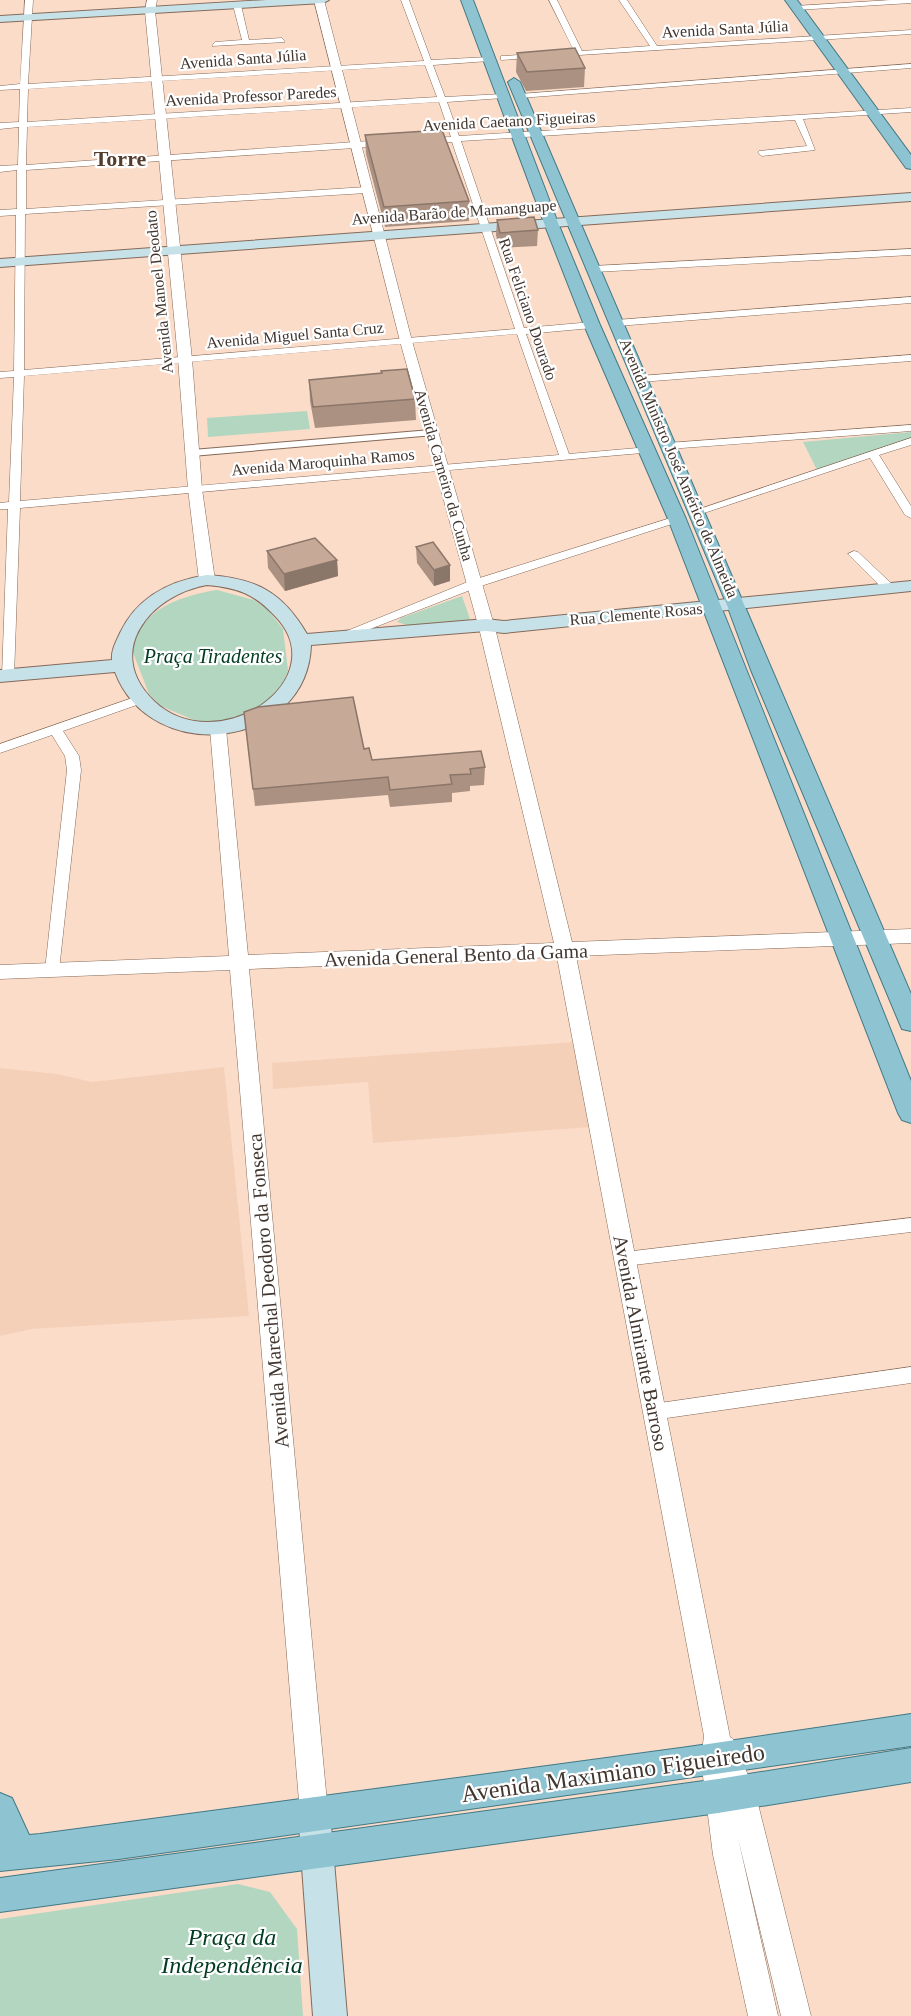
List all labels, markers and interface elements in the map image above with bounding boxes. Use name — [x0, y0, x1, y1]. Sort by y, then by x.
street label: Avenida Santa Júlia — [661, 17, 789, 41]
street label: Avenida Santa Júlia — [179, 46, 307, 72]
street label: Avenida Professor Paredes — [165, 83, 337, 109]
street label: Avenida Caetano Figueiras — [422, 108, 596, 135]
district label: Torre — [94, 146, 147, 171]
street label: Avenida Barão de Mamanguape — [351, 196, 557, 229]
street label: Avenida Manoel Deodato — [142, 210, 176, 374]
street label: Rua Feliciano Dourado — [496, 236, 560, 382]
street label: Avenida Miguel Santa Cruz — [206, 319, 384, 352]
street label: Avenida Ministro José Américo de Almeida — [616, 336, 742, 600]
street label: Avenida Carneiro da Cunha — [411, 387, 477, 563]
street label: Avenida Maroquinha Ramos — [231, 446, 415, 479]
street label: Rua Clemente Rosas — [569, 600, 703, 628]
park label: Praça Tiradentes — [143, 645, 282, 668]
street label: Avenida General Bento da Gama — [324, 939, 588, 971]
street label: Avenida Marechal Deodoro da Fonseca — [243, 1132, 293, 1449]
street label: Avenida Almirante Barroso — [609, 1233, 673, 1453]
street label: Avenida Maximiano Figueiredo — [460, 1739, 766, 1807]
park label: Praça da Independência — [160, 1924, 303, 1978]

